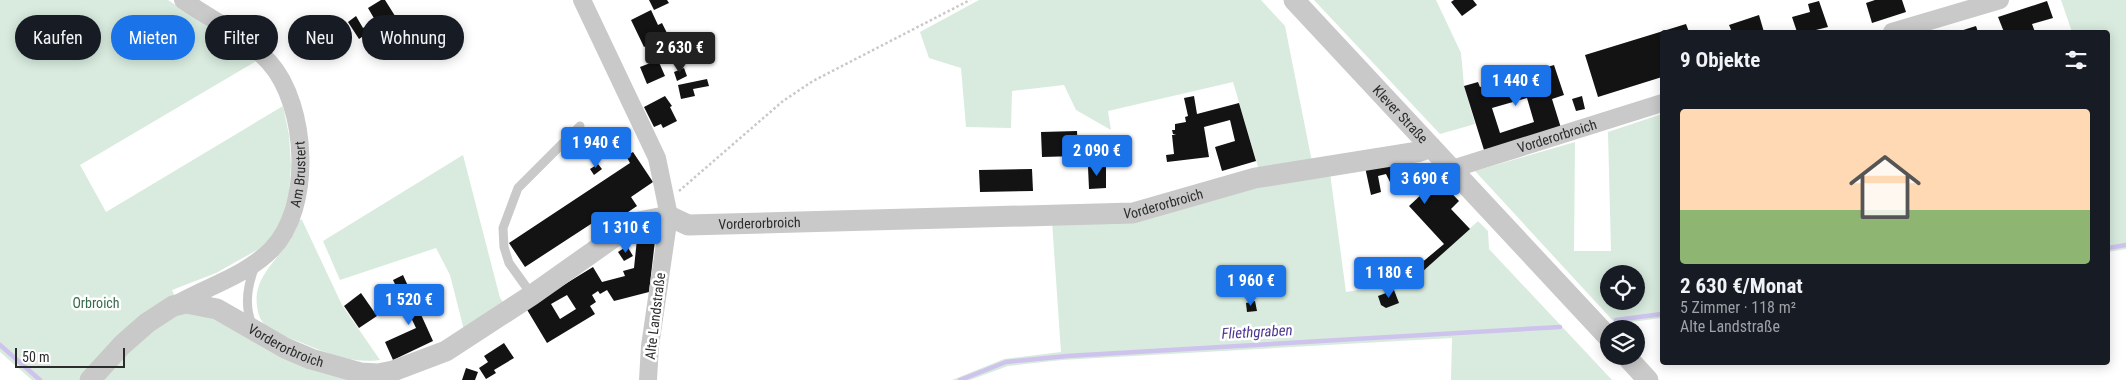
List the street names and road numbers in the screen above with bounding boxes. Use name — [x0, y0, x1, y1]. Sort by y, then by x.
street label: Klever Straße — [1370, 82, 1431, 147]
street label: Vorderorbroich — [1515, 116, 1599, 156]
street label: Am Brustert — [287, 140, 308, 209]
street label: Vorderorbroich — [1123, 185, 1205, 221]
street label: Vorderorbroich — [718, 214, 801, 232]
street label: Alte Landstraße — [642, 271, 668, 360]
street label: Vorderorbroich — [245, 321, 325, 370]

